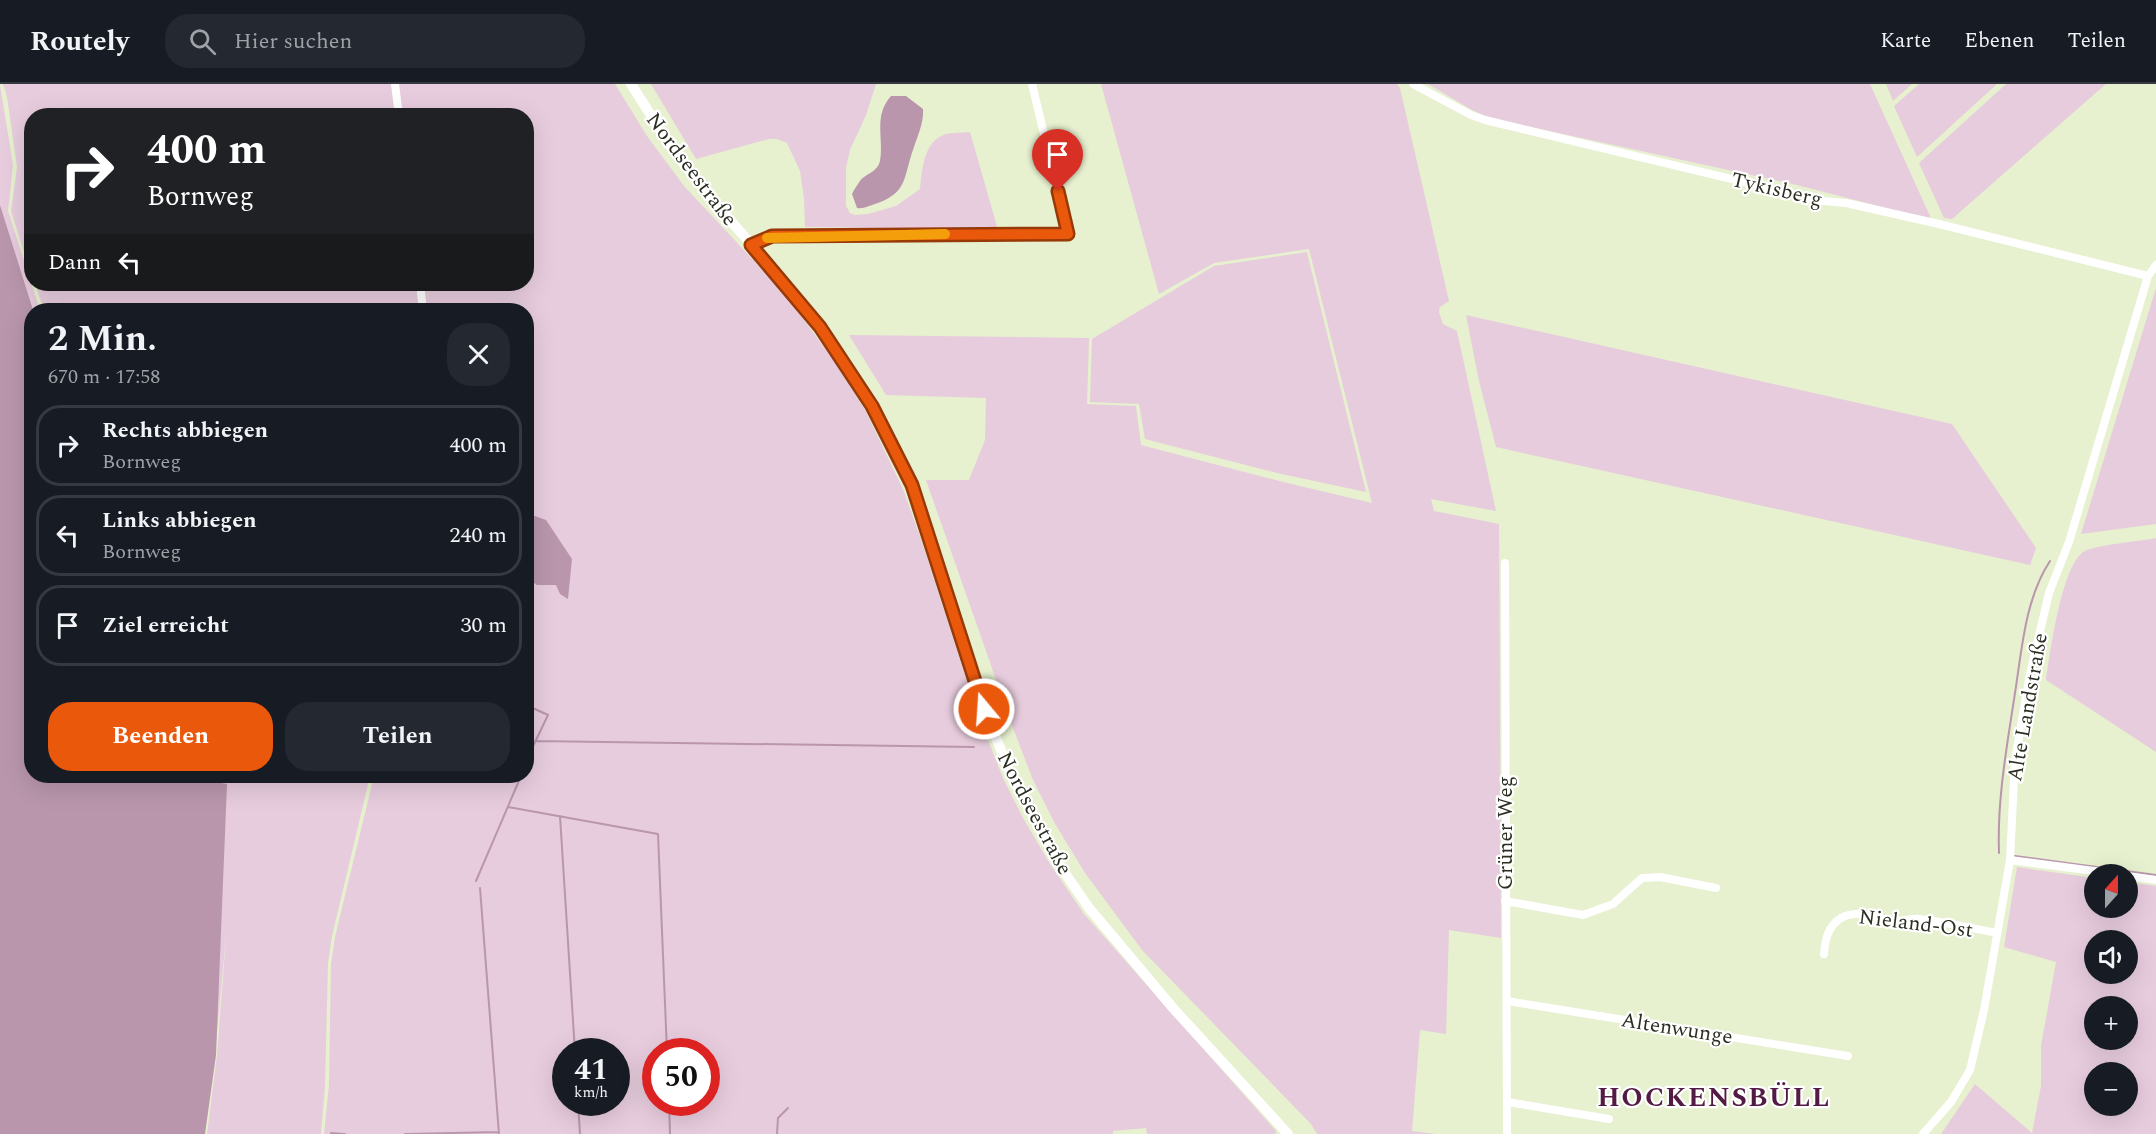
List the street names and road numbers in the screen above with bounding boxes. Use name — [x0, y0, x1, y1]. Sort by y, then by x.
street label: Nordseestraße — [638, 106, 745, 233]
street label: Tykisberg — [1728, 164, 1826, 216]
street label: Alte Landstraße — [1999, 630, 2057, 784]
street label: Nordseestraße — [988, 746, 1080, 881]
street label: Grüner Weg — [1490, 776, 1522, 890]
street label: Nieland-Ost — [1857, 901, 1975, 947]
street label: Altenwunge — [1619, 1004, 1735, 1054]

